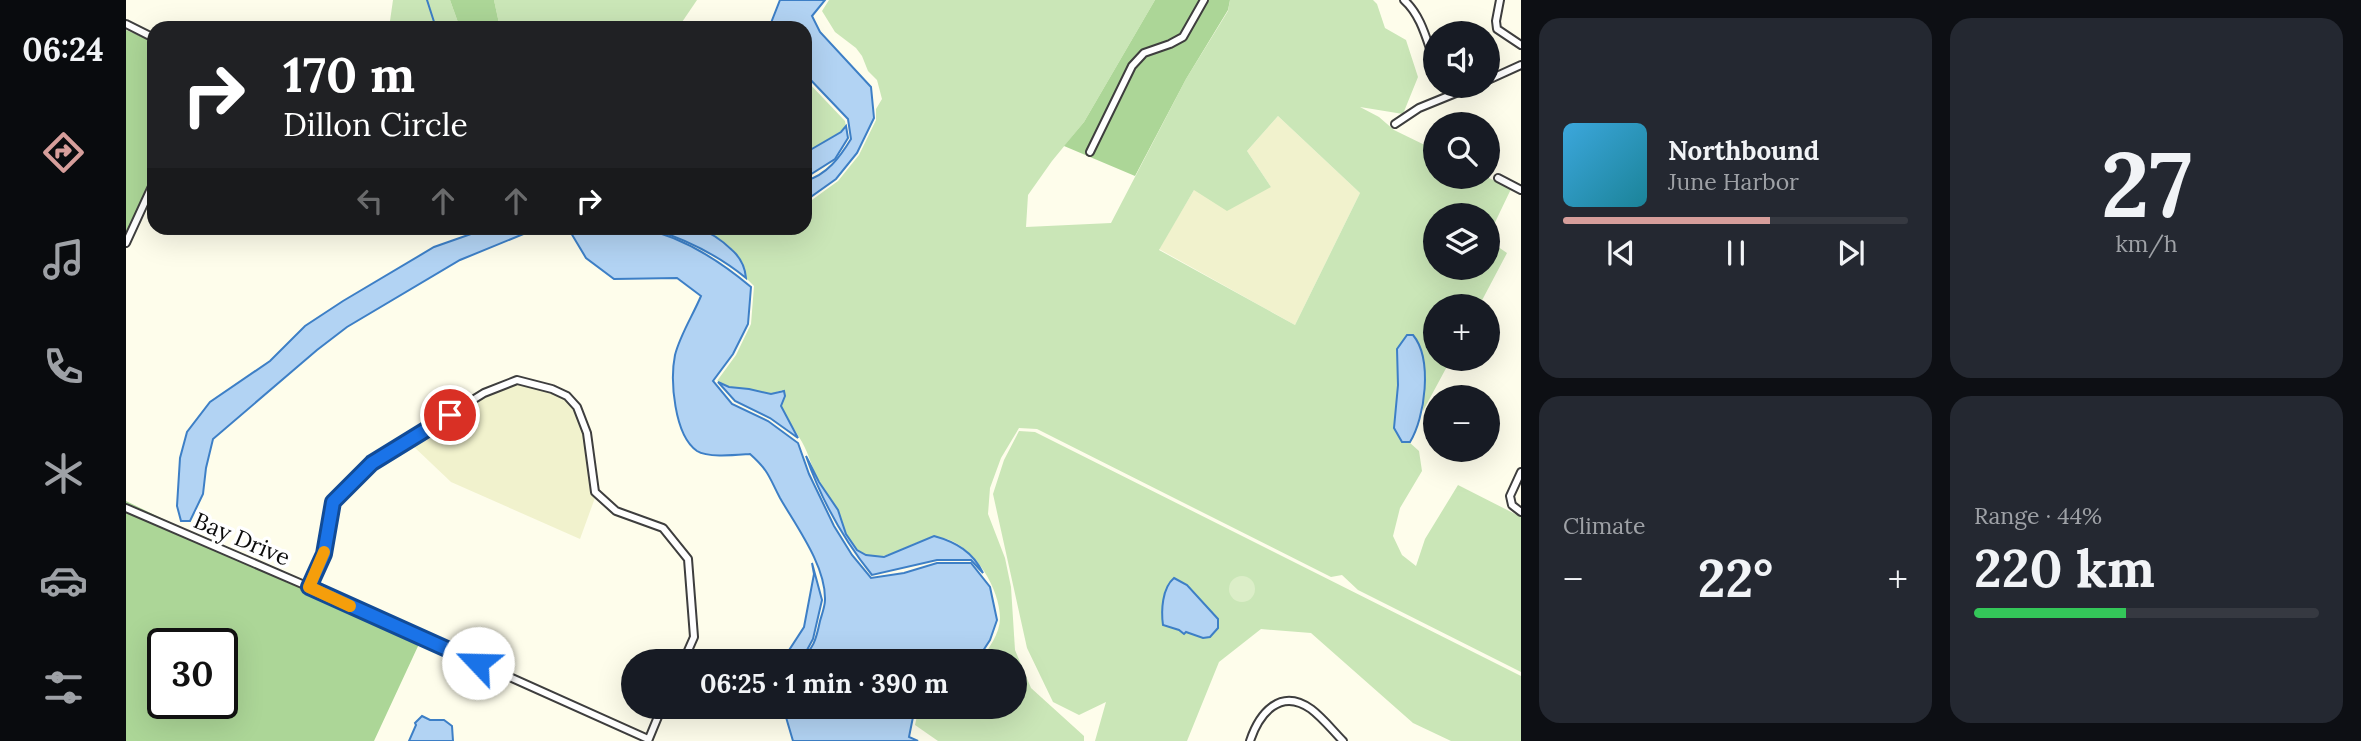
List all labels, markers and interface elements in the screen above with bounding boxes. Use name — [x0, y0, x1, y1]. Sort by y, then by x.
map controls — [1423, 21, 1500, 462]
button: sound — [1423, 21, 1500, 98]
text: 06:24 — [22, 29, 104, 70]
text: 170 m — [283, 43, 415, 105]
icon: right — [168, 49, 259, 140]
text: Dillon Circle — [283, 104, 468, 145]
button: search — [1423, 112, 1500, 189]
text: 27 — [2101, 125, 2192, 242]
icon: directions — [39, 128, 88, 177]
text: Northbound — [1668, 134, 1819, 167]
text: June Harbor — [1668, 167, 1799, 196]
icon: left — [351, 182, 389, 220]
icon: ahead — [424, 182, 462, 220]
icon: ahead — [497, 182, 535, 220]
icon: right — [570, 182, 608, 220]
button: layers — [1423, 203, 1500, 280]
text: km/h — [2115, 229, 2178, 258]
icon: previous — [1602, 234, 1640, 272]
icon: pause — [1717, 234, 1755, 272]
icon: next — [1832, 234, 1870, 272]
icon: music — [39, 235, 88, 284]
button: + — [1423, 294, 1500, 371]
icon: phone — [39, 342, 88, 391]
pin — [420, 385, 480, 445]
button: − — [1423, 385, 1500, 462]
icon: arrive — [431, 396, 469, 434]
icon: climate — [39, 449, 88, 498]
text: Range · 44% — [1974, 501, 2102, 530]
street label: Bay Drive — [190, 505, 295, 572]
text: Climate — [1563, 511, 1645, 540]
text: 220 km — [1974, 535, 2155, 601]
text: 22° — [1698, 545, 1773, 611]
text: − — [1563, 555, 1583, 603]
text: + — [1888, 555, 1908, 603]
icon: car — [39, 556, 88, 605]
position arrow — [441, 626, 515, 700]
speed limit sign: 30 — [147, 628, 238, 719]
icon: filters — [39, 663, 88, 712]
text: 06:25 · 1 min · 390 m — [700, 667, 948, 700]

